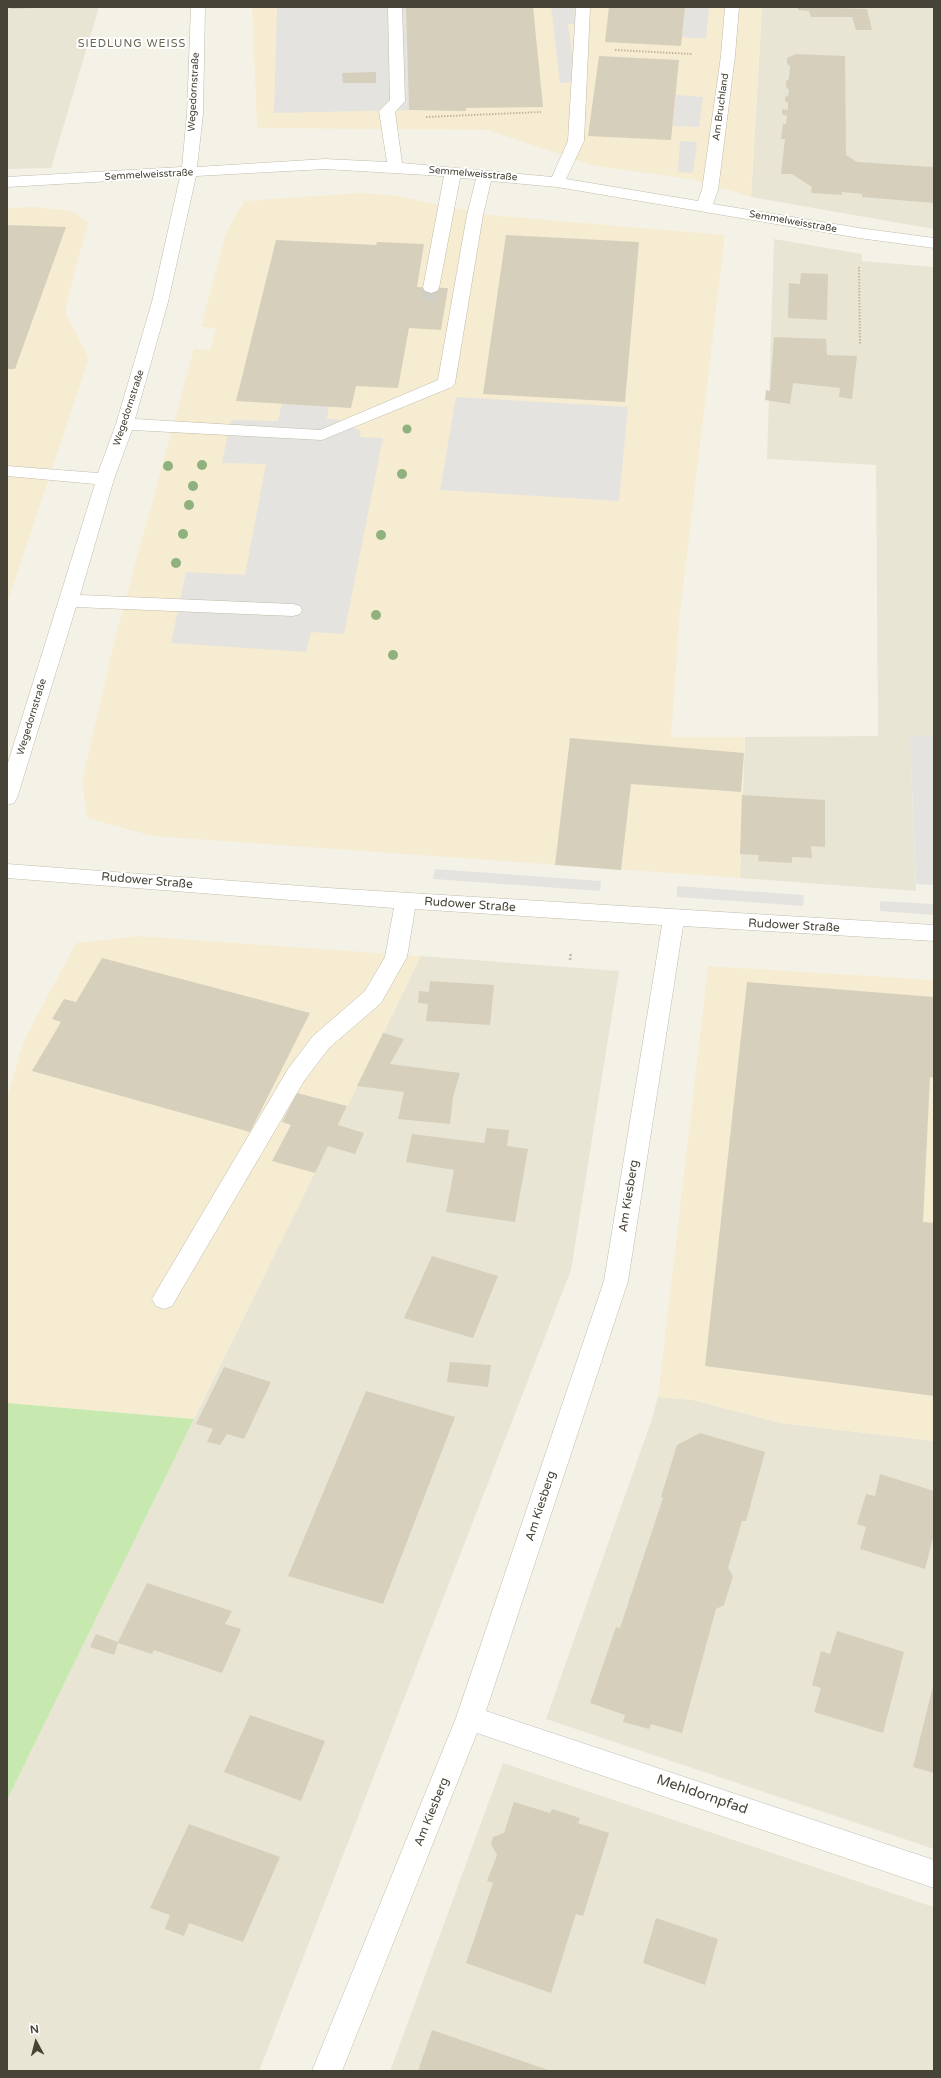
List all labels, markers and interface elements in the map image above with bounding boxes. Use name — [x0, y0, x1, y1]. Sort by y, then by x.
district label: SIEDLUNG WEISS — [78, 37, 186, 51]
street label: Wegedornstraße — [186, 52, 202, 132]
street label: Am Bruchland — [710, 73, 732, 141]
street label: Semmelweisstraße — [428, 164, 518, 184]
street label: Semmelweisstraße — [104, 167, 194, 183]
street label: Semmelweisstraße — [748, 208, 838, 236]
street label: Wegedornstraße — [111, 368, 147, 448]
street label: Wegedornstraße — [15, 677, 49, 757]
street label: Rudower Straße — [101, 870, 193, 892]
street label: Rudower Straße — [424, 895, 516, 915]
street label: Rudower Straße — [748, 916, 840, 936]
street label: Am Kiesberg — [616, 1159, 642, 1233]
street label: Am Kiesberg — [523, 1469, 559, 1543]
street label: Mehldornpfad — [654, 1772, 750, 1818]
street label: Am Kiesberg — [412, 1775, 452, 1849]
north arrow — [16, 2022, 56, 2062]
text: N — [29, 2023, 40, 2037]

